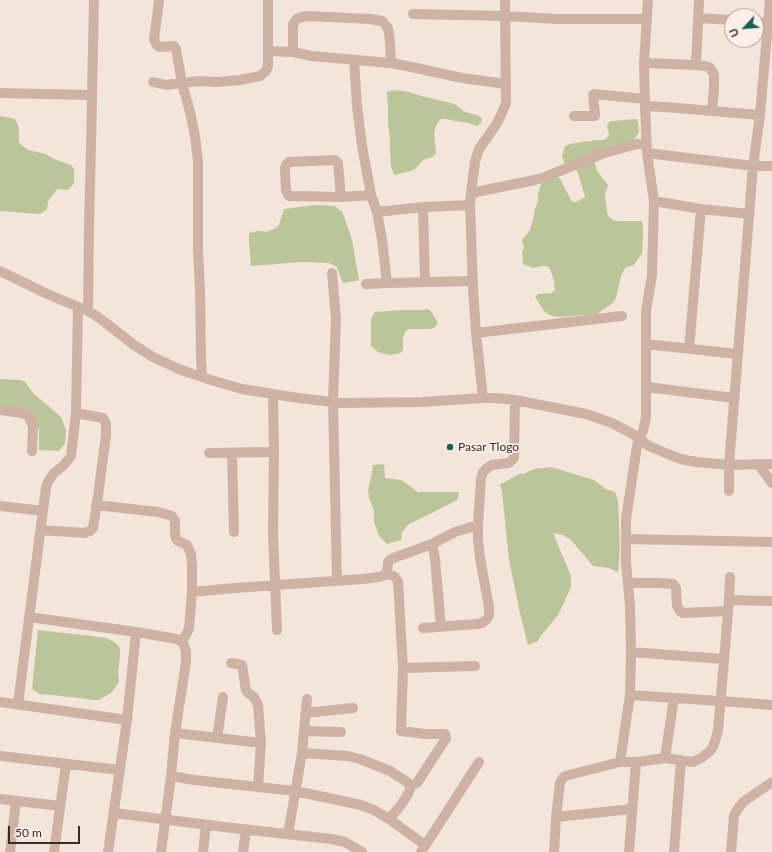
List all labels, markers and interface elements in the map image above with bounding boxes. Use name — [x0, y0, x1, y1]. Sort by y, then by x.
north arrow — [724, 8, 764, 48]
text: U — [726, 27, 741, 40]
place label: Pasar Tlogo — [458, 440, 519, 454]
marker: Pasar Tlogo — [445, 442, 455, 452]
scale bar — [10, 818, 82, 844]
text: 50 m — [15, 825, 42, 840]

